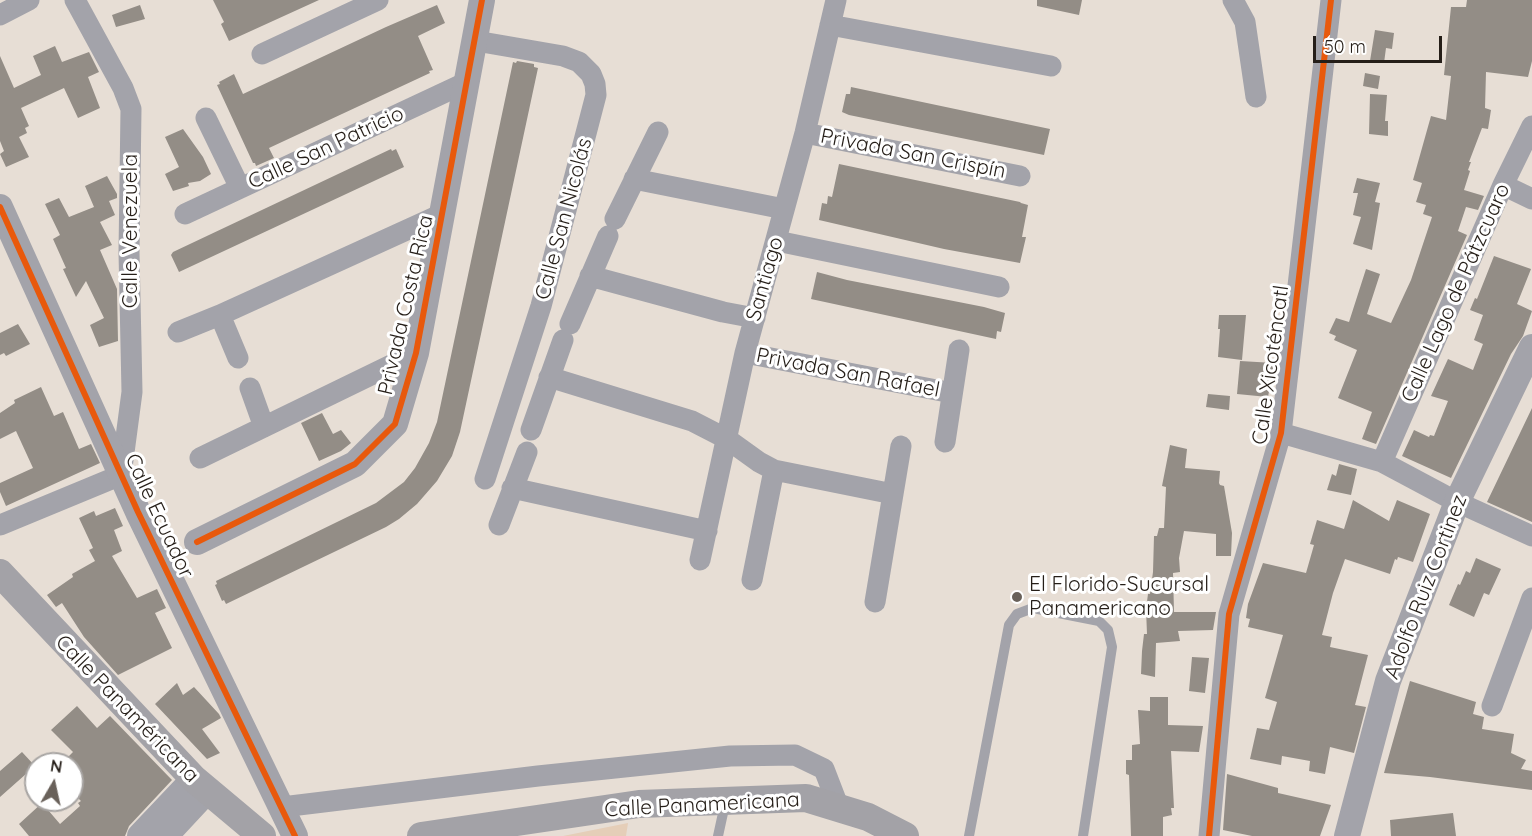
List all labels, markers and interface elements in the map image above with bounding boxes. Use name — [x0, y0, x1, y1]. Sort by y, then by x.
scale bar — [1316, 24, 1445, 62]
text: 50 m — [1324, 35, 1366, 58]
street label: Calle San Patricio — [244, 101, 408, 195]
street label: Privada San Crispín — [818, 124, 1008, 184]
street label: Calle San Nicolás — [530, 135, 598, 303]
street label: Calle Venezuela — [118, 154, 144, 308]
street label: Calle Lago de Pátzcuaro — [1396, 180, 1516, 406]
street label: Privada Costa Rica — [373, 212, 439, 398]
street label: Santiago — [741, 234, 789, 324]
street label: Calle Xicoténcatl — [1247, 284, 1295, 446]
street label: Privada San Rafael — [754, 343, 942, 403]
street label: Calle Ecuador — [119, 450, 199, 582]
street label: Adolfo Ruiz Cortinez — [1379, 491, 1473, 683]
place label: El Florido-Sucursal Panamericano — [1029, 572, 1209, 622]
marker: El Florido-Sucursal Panamericano — [1010, 590, 1024, 604]
street label: Calle Panaméricana — [50, 630, 204, 788]
north arrow — [24, 752, 84, 812]
text: N — [49, 755, 64, 777]
street label: Calle Panamericana — [604, 787, 800, 823]

